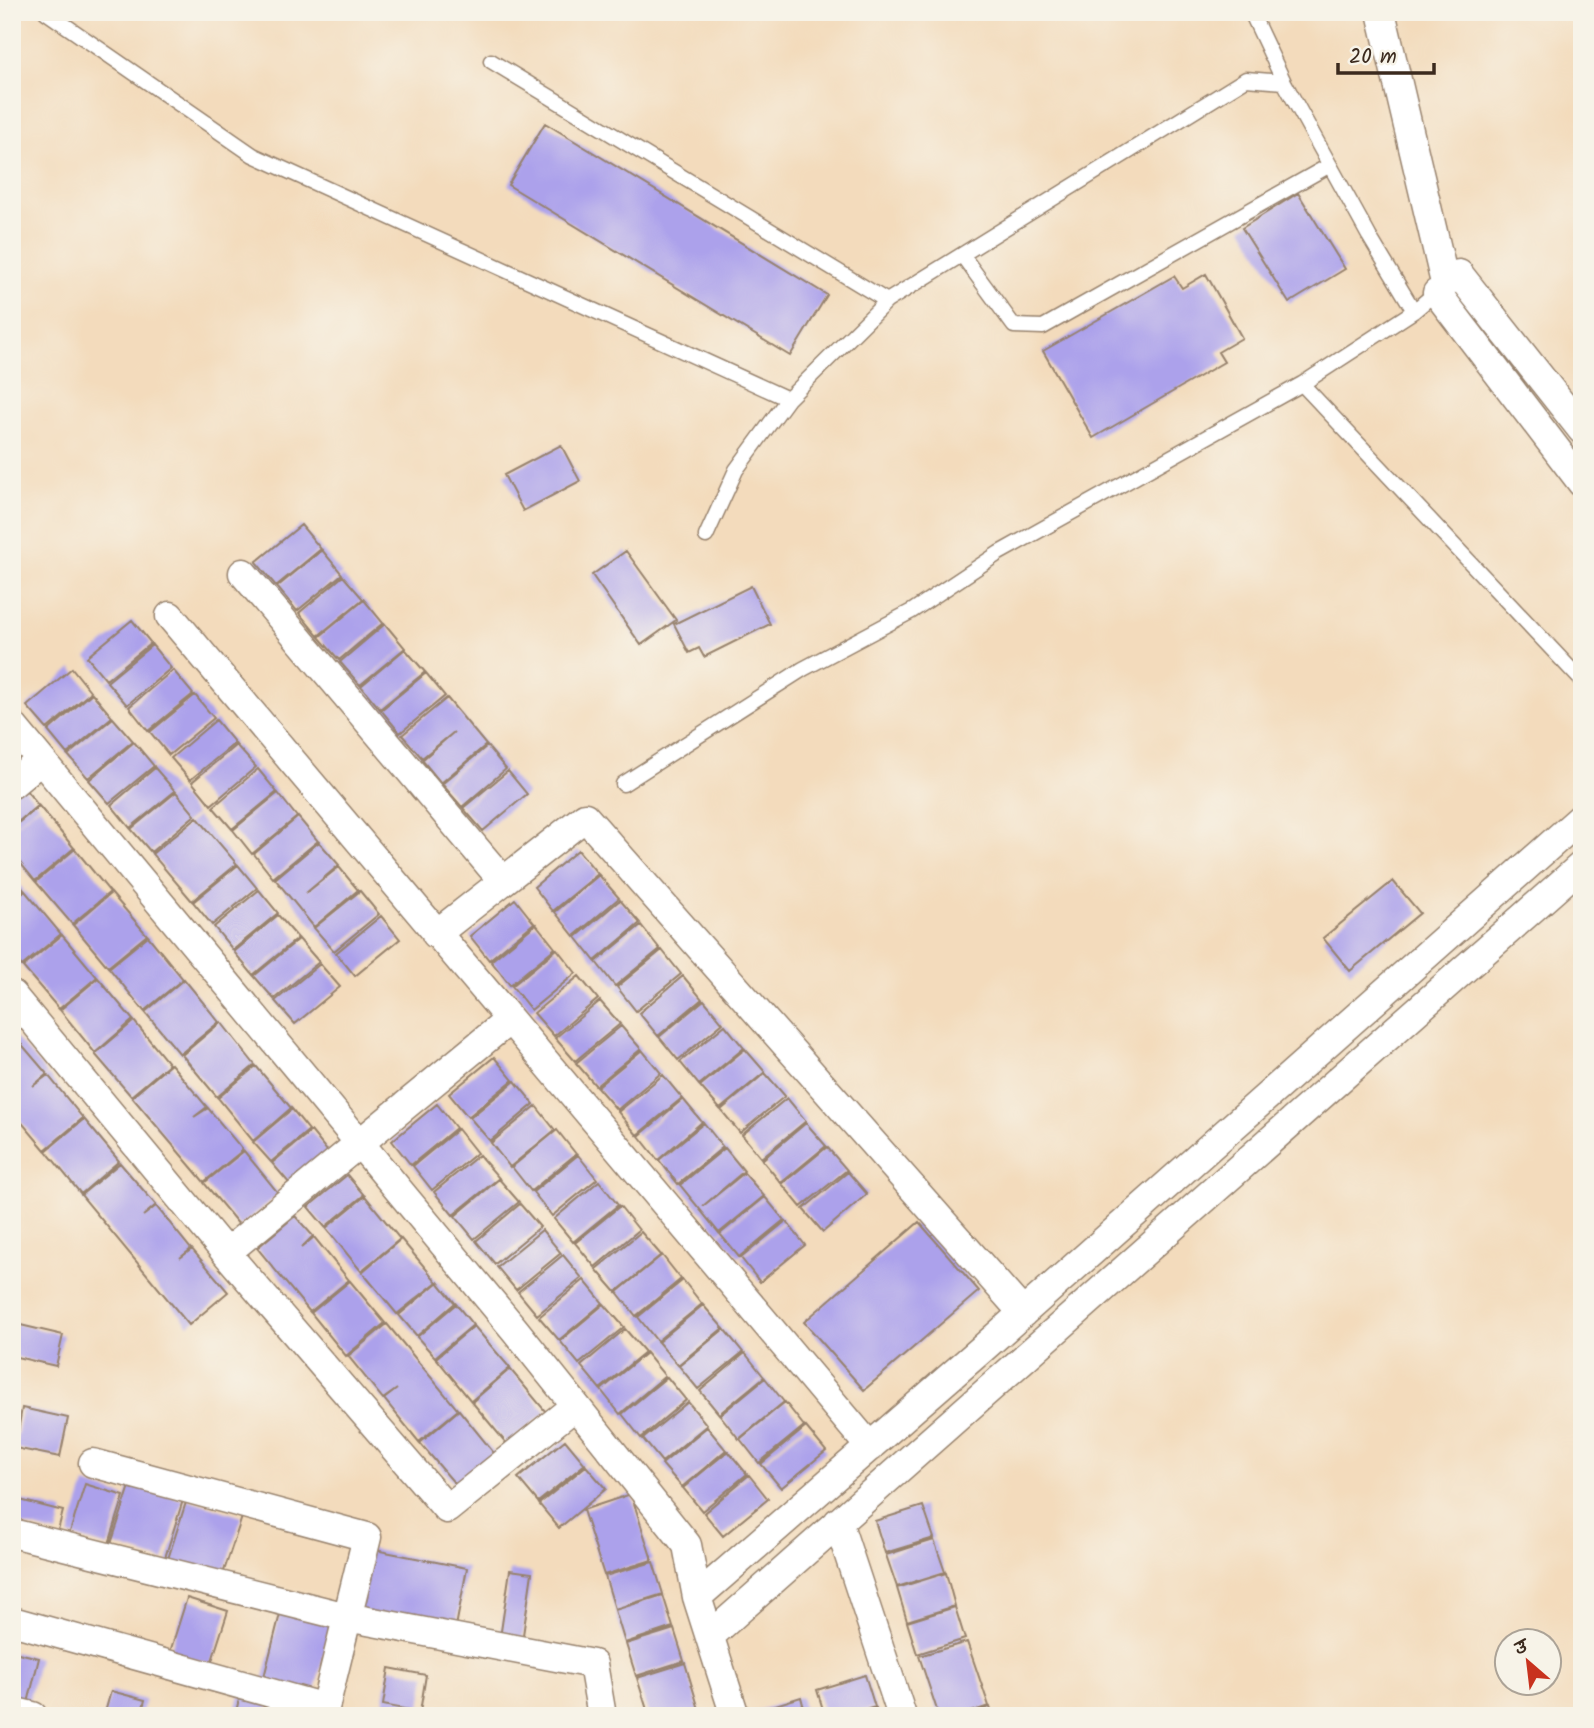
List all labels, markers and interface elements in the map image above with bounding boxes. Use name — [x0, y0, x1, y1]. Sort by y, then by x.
scale bar — [1338, 32, 1435, 76]
text: 20 m — [1349, 41, 1397, 74]
north arrow — [1492, 1626, 1562, 1696]
text: उ — [1509, 1631, 1537, 1665]

